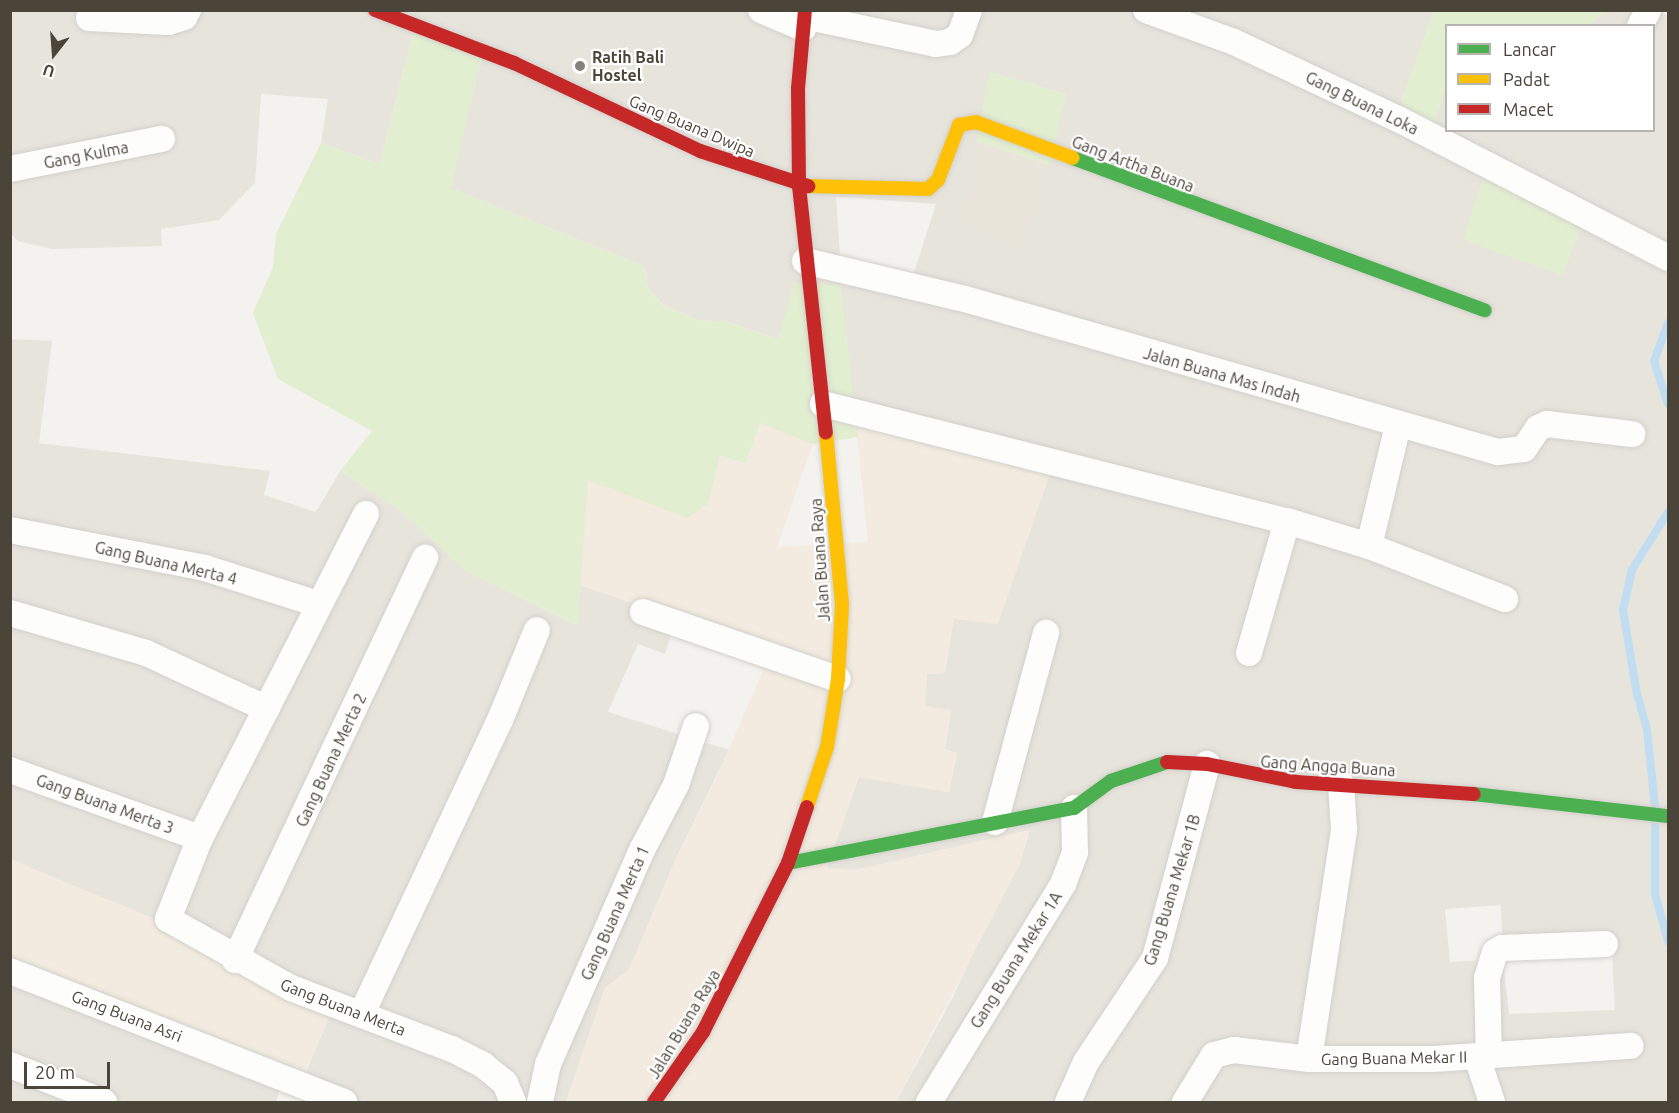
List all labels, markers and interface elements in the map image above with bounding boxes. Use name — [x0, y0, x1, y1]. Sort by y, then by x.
north arrow — [24, 24, 84, 84]
legend — [1445, 24, 1655, 132]
text: Lancar — [1503, 39, 1556, 59]
place label: Ratih Bali Hostel — [592, 47, 664, 85]
marker: Ratih Bali Hostel — [573, 59, 587, 73]
text: U — [41, 61, 57, 81]
street label: Gang Buana Loka — [1302, 67, 1422, 139]
text: Padat — [1503, 69, 1550, 89]
street label: Gang Buana Dwipa — [626, 91, 758, 161]
text: Macet — [1503, 99, 1553, 119]
street label: Gang Artha Buana — [1069, 132, 1197, 196]
street label: Gang Kulma — [42, 137, 130, 173]
street label: Jalan Buana Mas Indah — [1141, 343, 1303, 407]
street label: Jalan Buana Raya — [806, 498, 834, 622]
street label: Gang Buana Merta 4 — [93, 537, 239, 589]
street label: Gang Buana Merta 2 — [292, 690, 370, 830]
street label: Gang Angga Buana — [1260, 752, 1396, 780]
street label: Gang Buana Merta 3 — [33, 770, 177, 838]
street label: Gang Buana Mekar 1B — [1140, 812, 1204, 968]
street label: Gang Buana Merta 1 — [577, 843, 653, 983]
street label: Gang Buana Mekar 1A — [966, 888, 1066, 1032]
street label: Jalan Buana Raya — [644, 966, 724, 1082]
street label: Gang Buana Merta — [278, 974, 408, 1040]
street label: Gang Buana Asri — [69, 986, 185, 1046]
street label: Gang Buana Mekar II — [1321, 1047, 1467, 1069]
scale bar — [27, 1050, 112, 1088]
text: 20 m — [35, 1062, 75, 1082]

